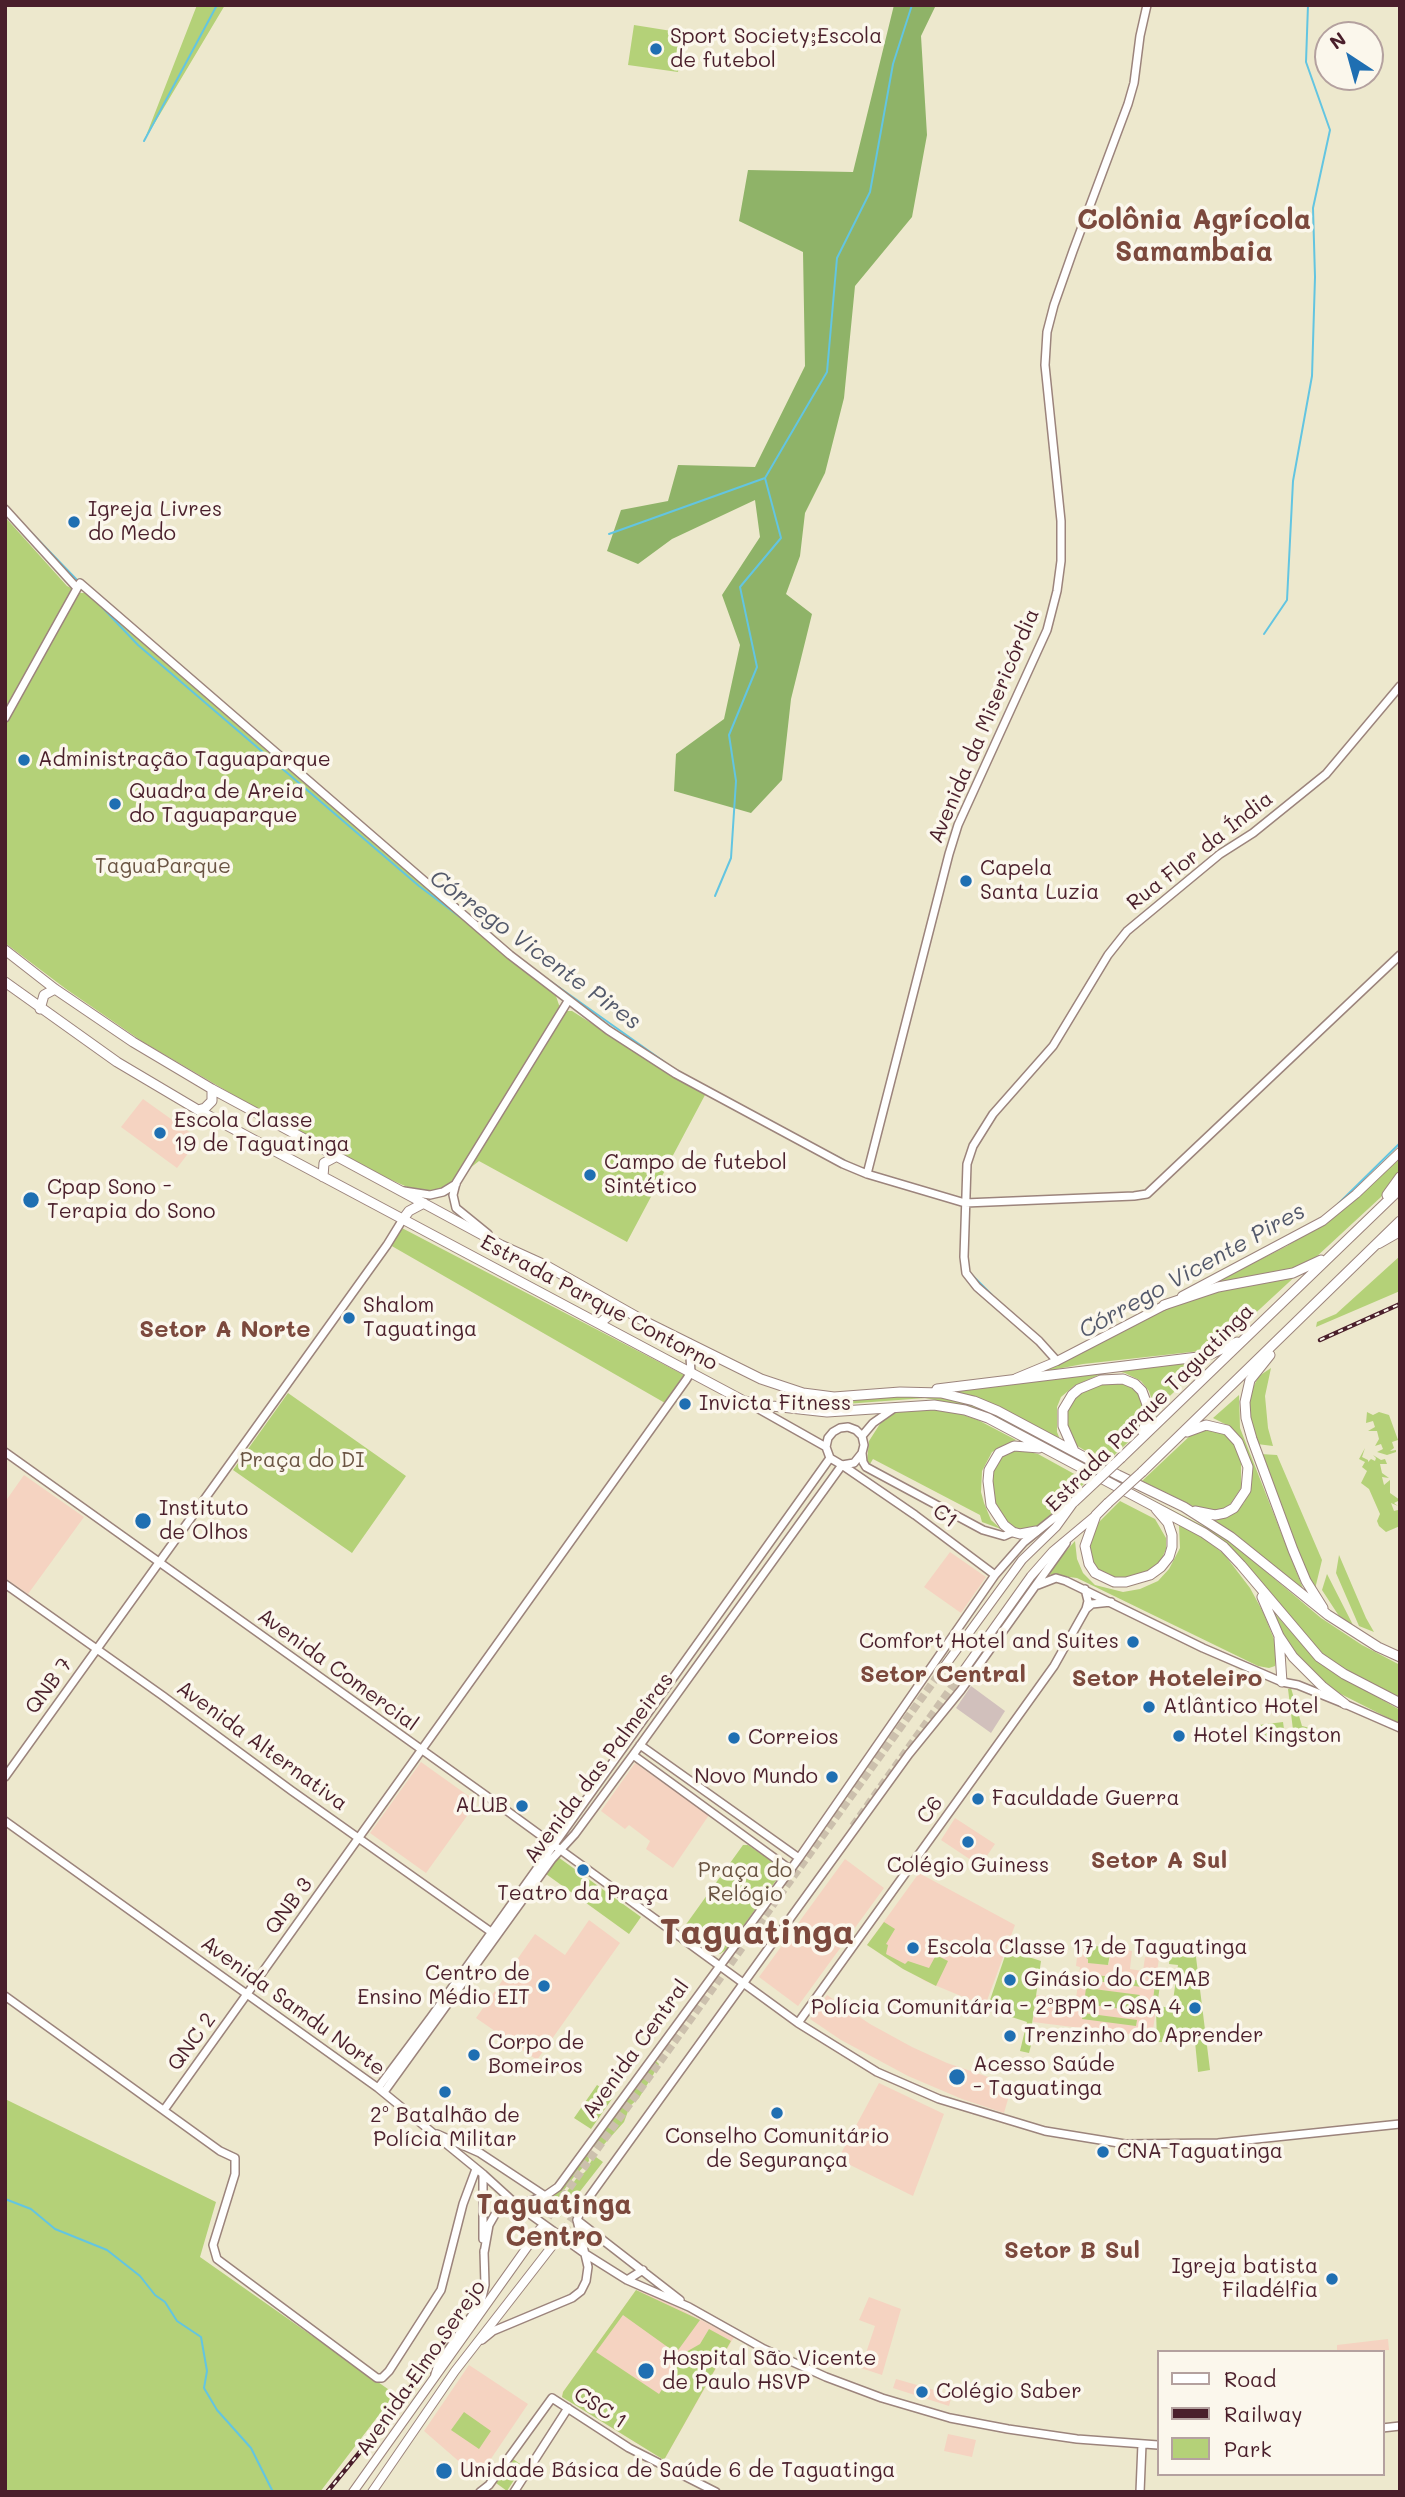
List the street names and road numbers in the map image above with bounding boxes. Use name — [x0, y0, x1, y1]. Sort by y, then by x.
street label: Avenida da Misericórdia — [923, 605, 1045, 847]
street label: Rua Flor da Índia — [1122, 786, 1278, 916]
street label: Estrada Parque Contorno — [476, 1230, 722, 1376]
street label: Estrada Parque Taguatinga — [1041, 1299, 1259, 1517]
street label: C1 — [928, 1499, 962, 1533]
street label: Avenida Comercial — [253, 1603, 423, 1737]
street label: QNB 7 — [20, 1653, 78, 1719]
street label: Avenida das Palmeiras — [519, 1668, 679, 1868]
street label: Avenida Alternativa — [172, 1676, 352, 1816]
street label: C6 — [912, 1791, 948, 1829]
street label: QNB 3 — [260, 1873, 318, 1939]
street label: Avenida Samdu Norte — [196, 1931, 390, 2081]
street label: Avenida Central — [577, 1975, 695, 2123]
street label: QNC 2 — [163, 2008, 221, 2076]
street label: Avenida Elmo Serejo — [351, 2275, 491, 2461]
street label: CSC 1 — [569, 2382, 631, 2434]

